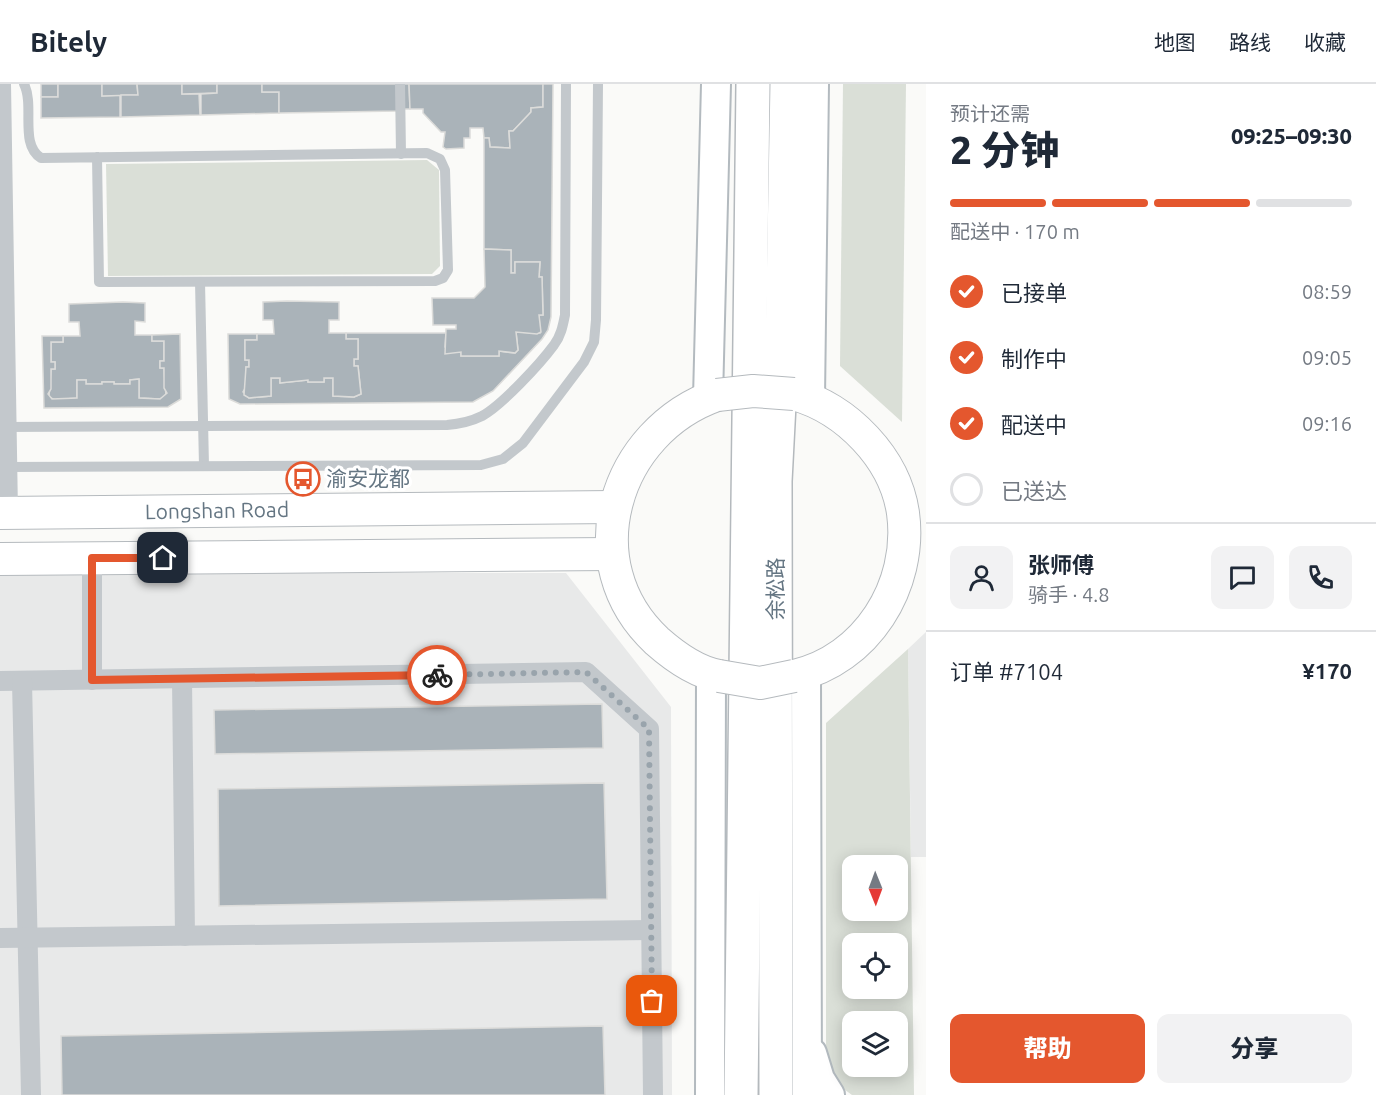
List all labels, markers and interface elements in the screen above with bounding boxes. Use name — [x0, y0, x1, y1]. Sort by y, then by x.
text: Bitely — [30, 26, 107, 57]
text: 地图 — [1154, 30, 1196, 54]
text: 路线 — [1229, 30, 1271, 54]
text: 收藏 — [1304, 30, 1346, 54]
text: 预计还需 — [950, 102, 1030, 125]
text: 09:25–09:30 — [1231, 123, 1352, 148]
text: 2 分钟 — [950, 128, 1059, 171]
text: 配送中 · 170 m — [950, 220, 1080, 243]
icon: check — [950, 275, 983, 308]
text: 已接单 — [1001, 280, 1067, 305]
text: 08:59 — [1302, 280, 1352, 303]
icon: check — [950, 341, 983, 374]
text: 制作中 — [1001, 346, 1067, 371]
text: 09:05 — [1302, 346, 1352, 369]
icon: check — [950, 407, 983, 440]
text: 配送中 — [1001, 412, 1067, 437]
text: 09:16 — [1302, 412, 1352, 435]
bus stop icon: 渝安龙都 — [285, 461, 321, 497]
place label: 渝安龙都 — [326, 466, 410, 490]
text: 已送达 — [1001, 478, 1067, 503]
street label: Longshan Road — [145, 497, 289, 523]
pin — [137, 532, 188, 583]
icon: home — [146, 541, 179, 574]
button: person — [950, 546, 1013, 609]
button: chat — [1211, 546, 1274, 609]
button: phone — [1289, 546, 1352, 609]
text: 张师傅 — [1028, 552, 1094, 577]
street label: 余松路 — [763, 558, 787, 621]
text: 骑手 · 4.8 — [1028, 583, 1110, 606]
courier — [407, 645, 467, 705]
text: ¥170 — [1302, 658, 1352, 683]
icon: bike — [421, 659, 454, 692]
text: 订单 #7104 — [950, 659, 1063, 684]
north arrow — [842, 855, 908, 921]
map controls — [842, 855, 908, 1077]
button: locate — [842, 933, 908, 999]
pin — [626, 975, 677, 1026]
icon: bag — [635, 984, 668, 1017]
button: layers — [842, 1011, 908, 1077]
button: 帮助 — [950, 1014, 1145, 1083]
button: 分享 — [1157, 1014, 1352, 1083]

